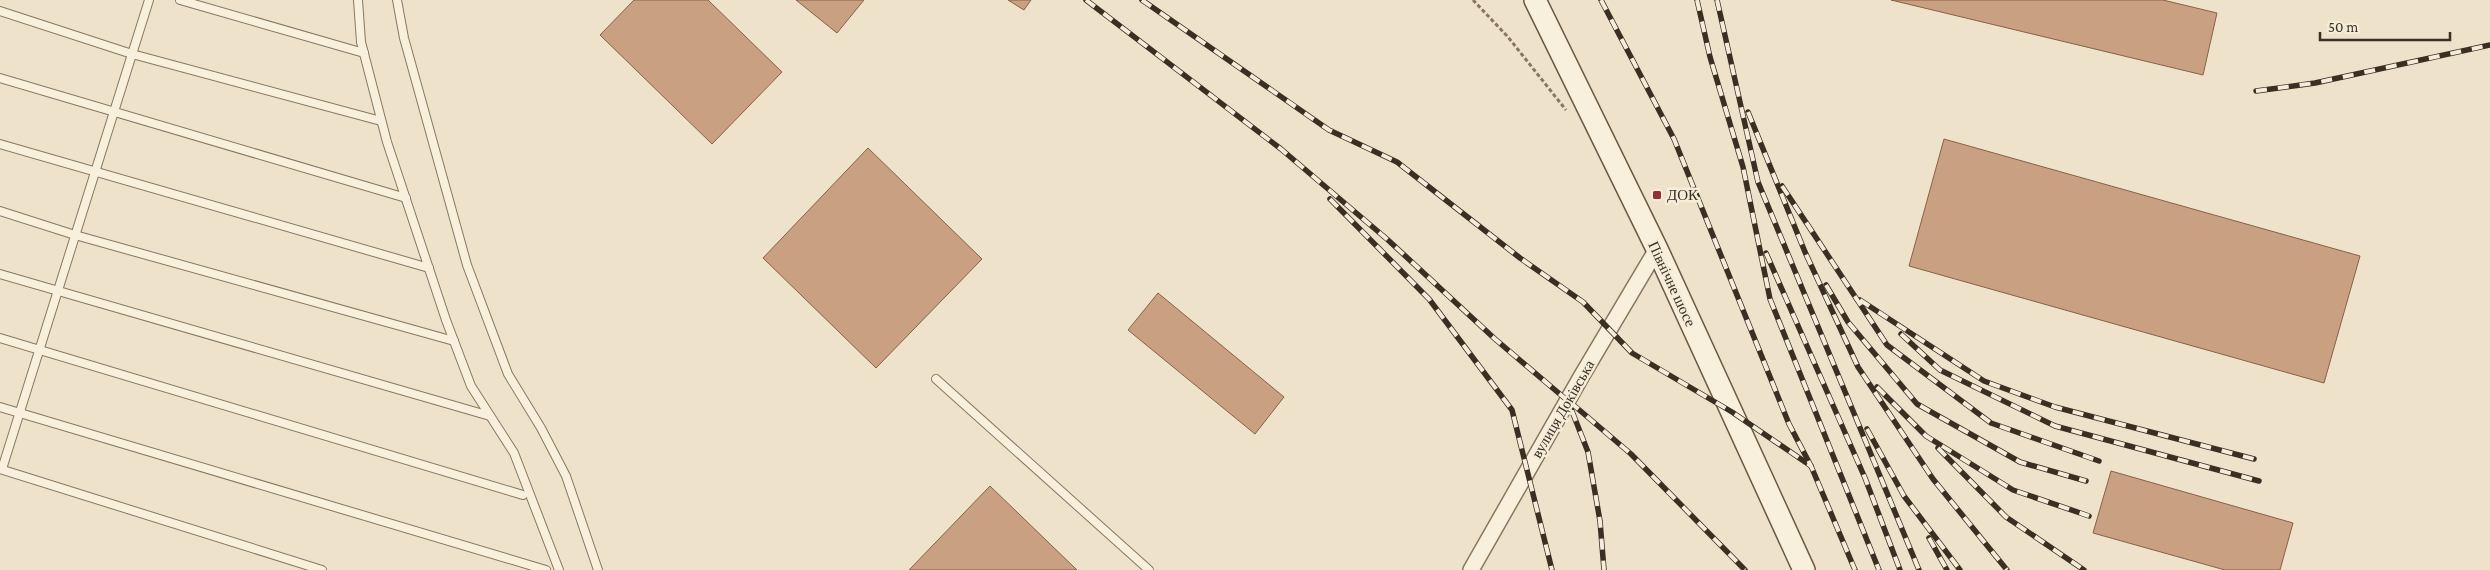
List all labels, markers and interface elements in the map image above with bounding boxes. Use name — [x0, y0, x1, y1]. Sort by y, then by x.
scale bar — [2320, 10, 2450, 42]
text: 50 m — [2328, 19, 2358, 35]
place label: ДОК — [1667, 187, 1699, 203]
marker: ДОК — [1651, 189, 1663, 201]
street label: Північне шосе — [1645, 239, 1699, 329]
street label: вулиця Доківська — [1529, 357, 1598, 461]

